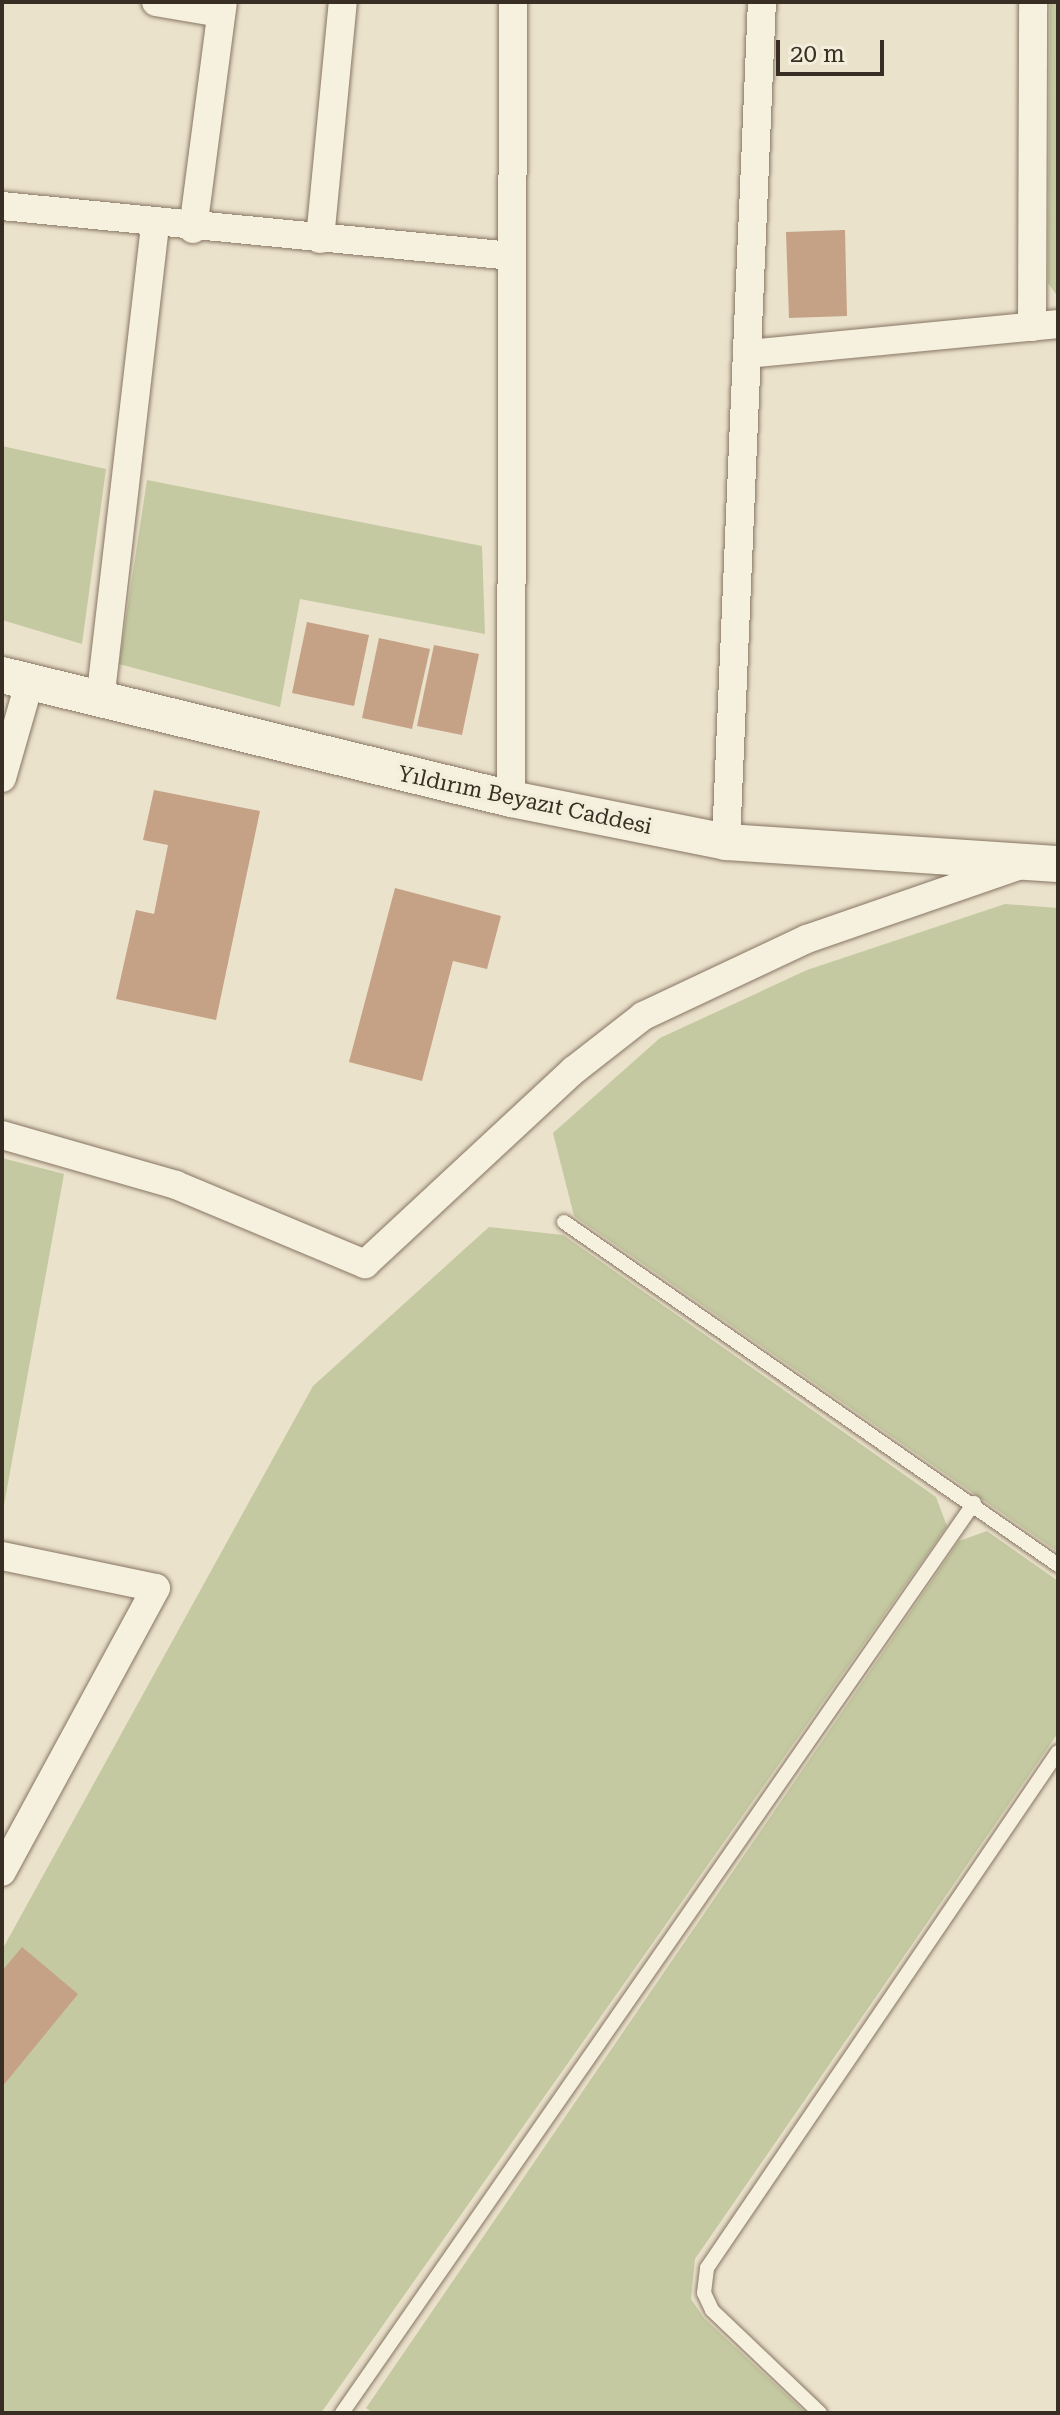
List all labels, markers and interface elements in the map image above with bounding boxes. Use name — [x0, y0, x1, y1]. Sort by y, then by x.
scale bar — [780, 24, 888, 74]
text: 20 m — [790, 40, 845, 68]
street label: Yıldırım Beyazıt Caddesi — [395, 760, 655, 840]

